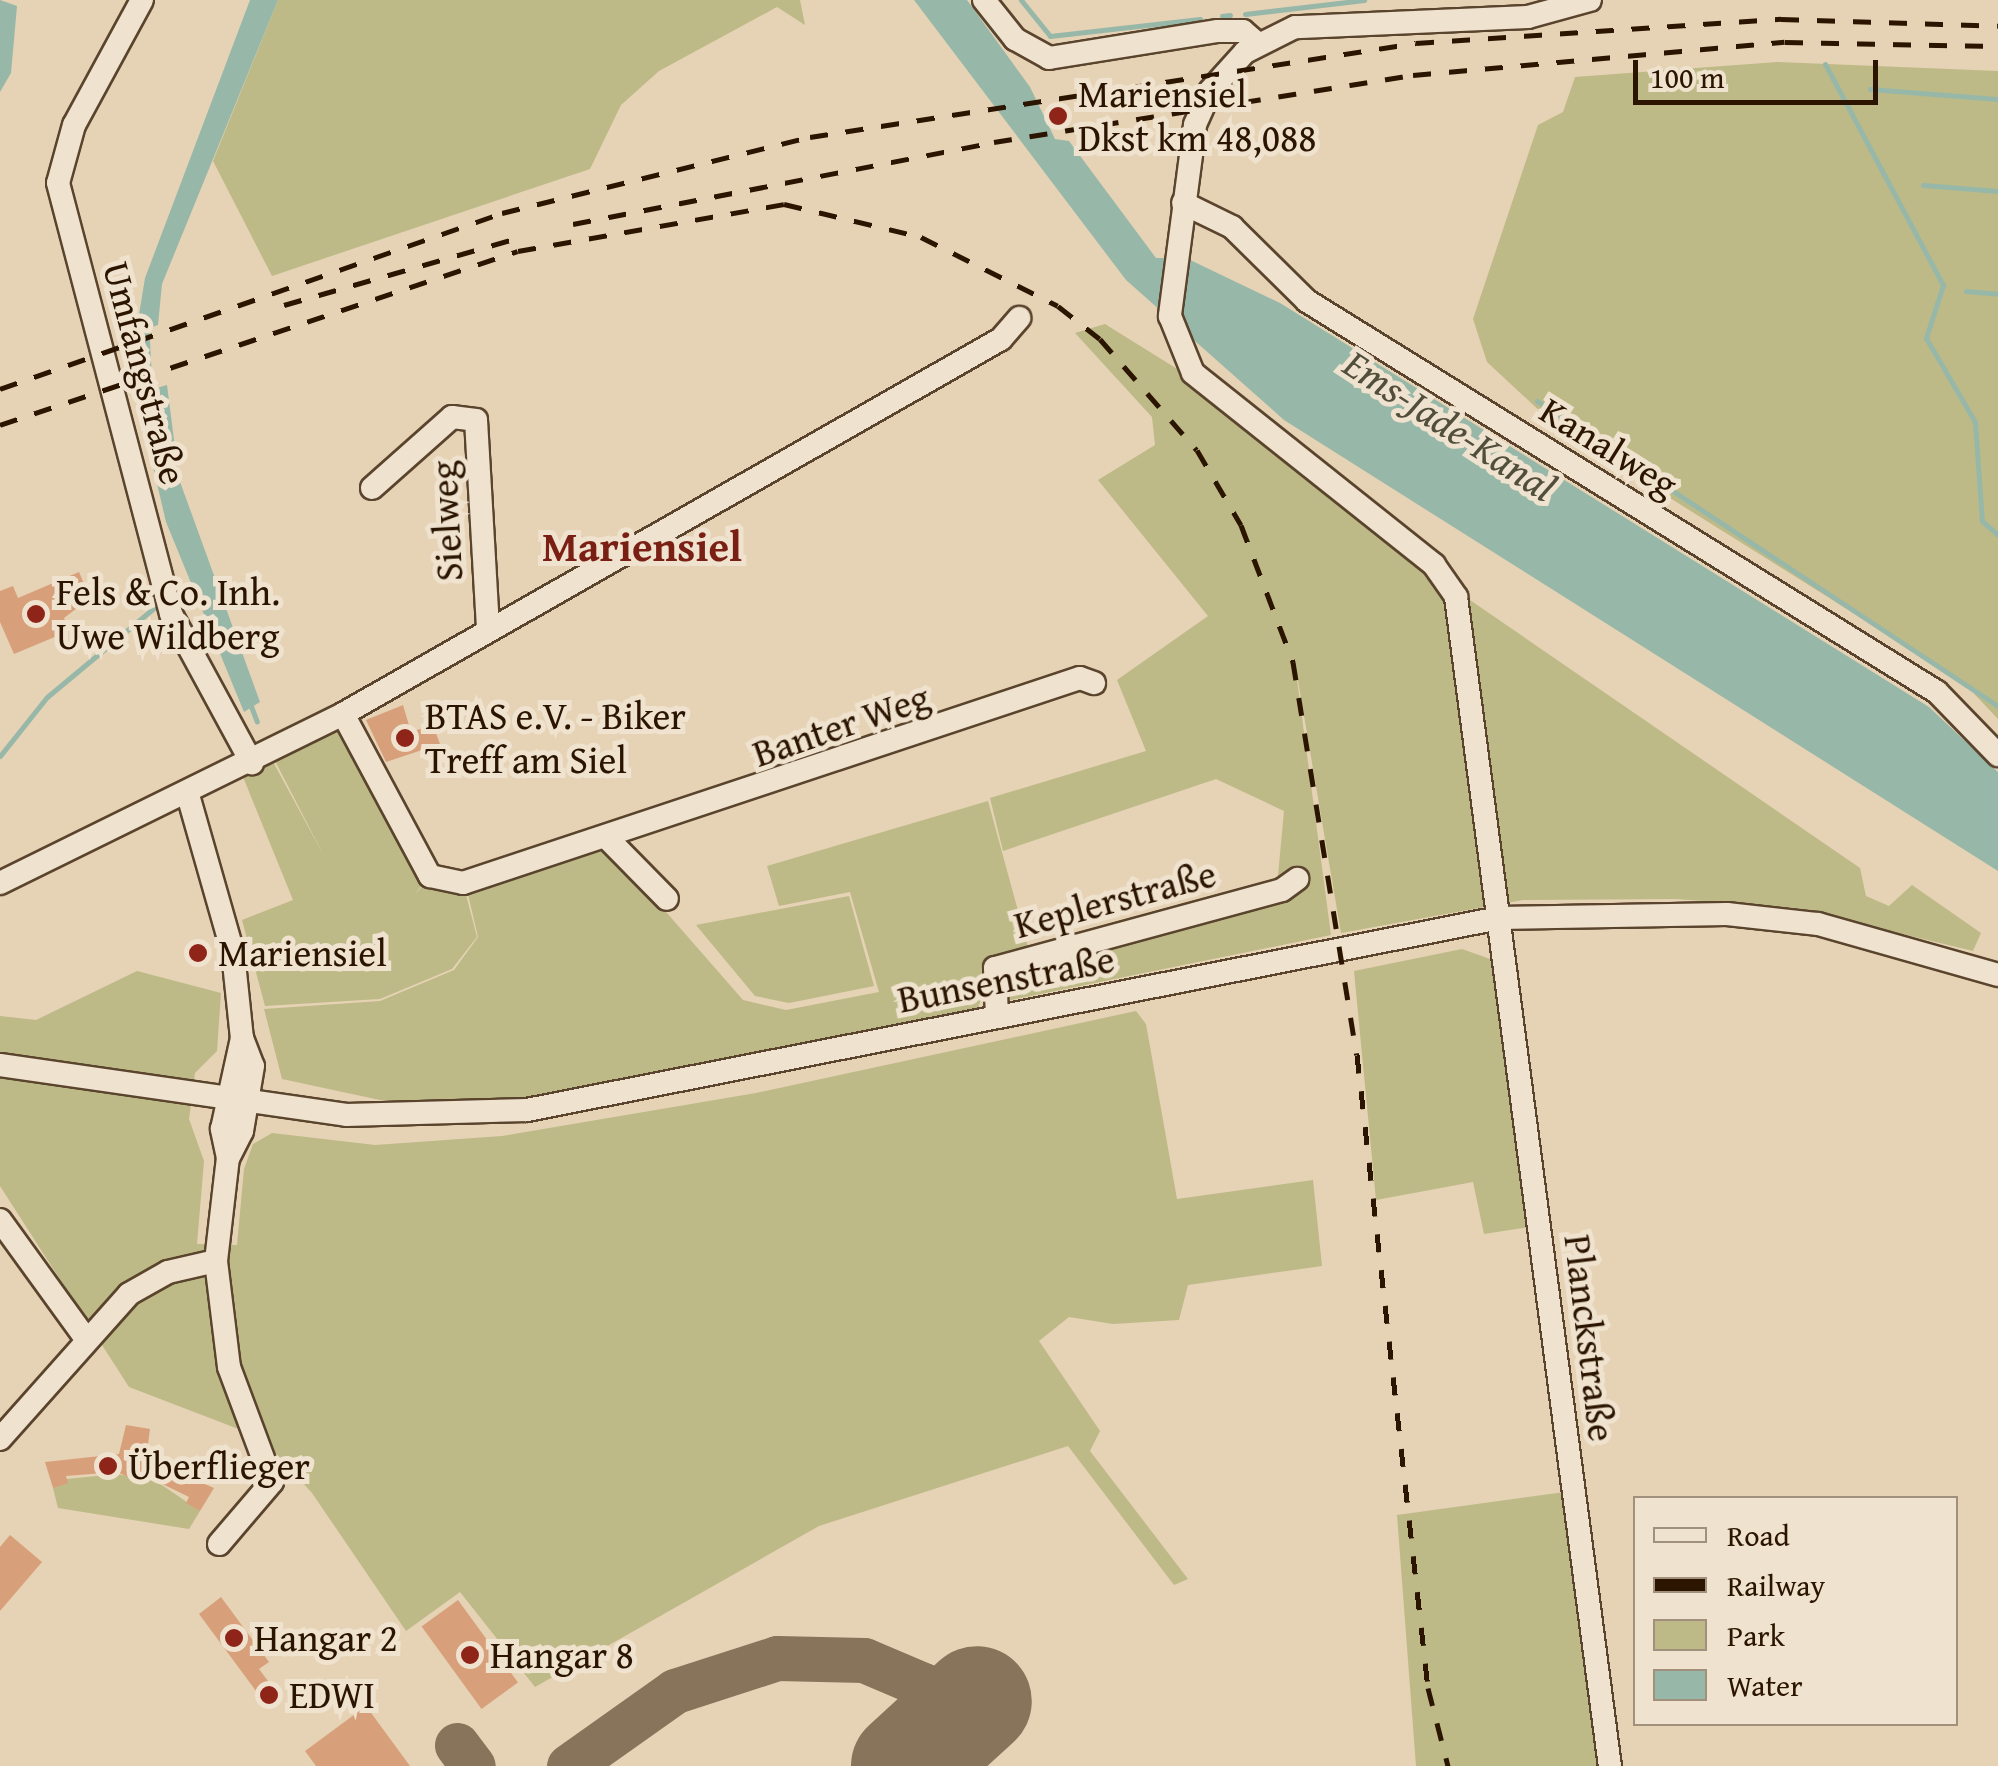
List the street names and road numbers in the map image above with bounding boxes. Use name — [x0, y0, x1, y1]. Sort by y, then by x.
street label: Umfangstraße — [93, 257, 197, 489]
street label: Kanalweg — [1532, 387, 1686, 507]
street label: Sielweg — [420, 460, 472, 582]
street label: Banter Weg — [747, 674, 935, 776]
street label: Keplerstraße — [1009, 850, 1221, 948]
street label: Bunsenstraße — [894, 936, 1118, 1022]
street label: Planckstraße — [1555, 1232, 1625, 1444]

